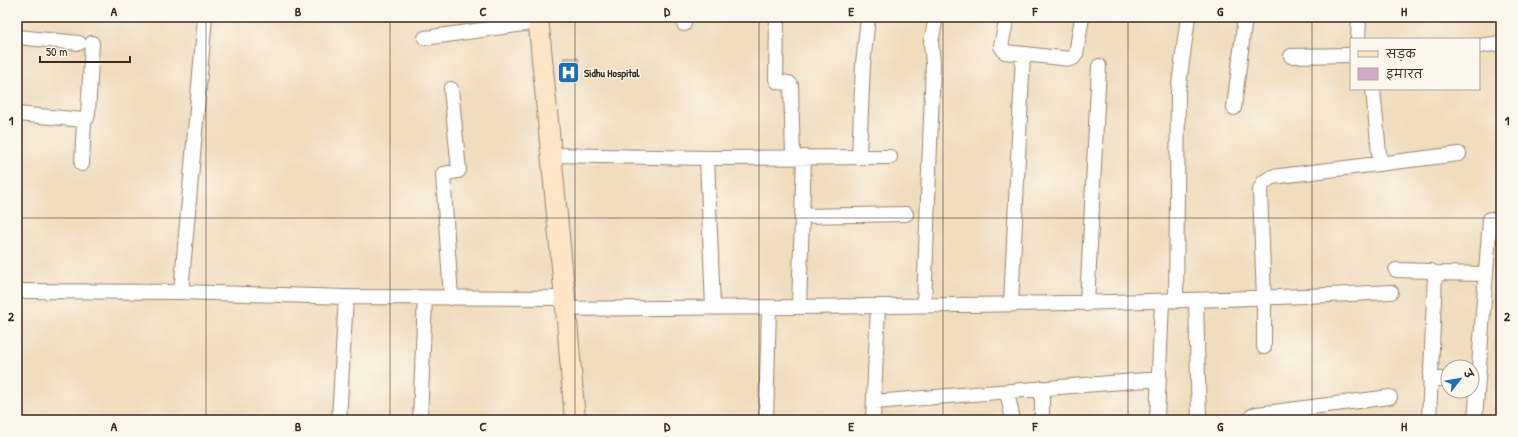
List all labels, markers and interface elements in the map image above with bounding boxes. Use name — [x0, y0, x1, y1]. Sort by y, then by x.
text: A — [111, 2, 118, 20]
text: B — [295, 2, 302, 20]
text: C — [479, 2, 487, 20]
text: D — [664, 2, 671, 20]
text: E — [848, 2, 854, 20]
text: F — [1032, 2, 1039, 20]
text: G — [1217, 2, 1224, 20]
text: H — [1401, 2, 1407, 20]
scale bar — [40, 38, 130, 64]
legend — [1350, 38, 1480, 90]
text: 50 m — [46, 43, 67, 60]
text: सड़क — [1385, 45, 1417, 62]
hospital icon: Sidhu Hospital — [556, 60, 582, 86]
text: इमारत — [1386, 65, 1424, 82]
place label: Sidhu Hospital — [584, 66, 640, 81]
text: 1 — [9, 111, 14, 129]
text: 1 — [1505, 111, 1510, 129]
text: 2 — [8, 307, 15, 325]
text: 2 — [1504, 307, 1511, 325]
north arrow — [1440, 359, 1480, 399]
text: उ — [1460, 366, 1477, 382]
text: A — [111, 417, 118, 435]
text: B — [295, 417, 302, 435]
text: C — [479, 417, 487, 435]
text: D — [664, 417, 671, 435]
text: E — [848, 417, 854, 435]
text: F — [1032, 417, 1039, 435]
text: G — [1217, 417, 1224, 435]
text: H — [1401, 417, 1407, 435]

